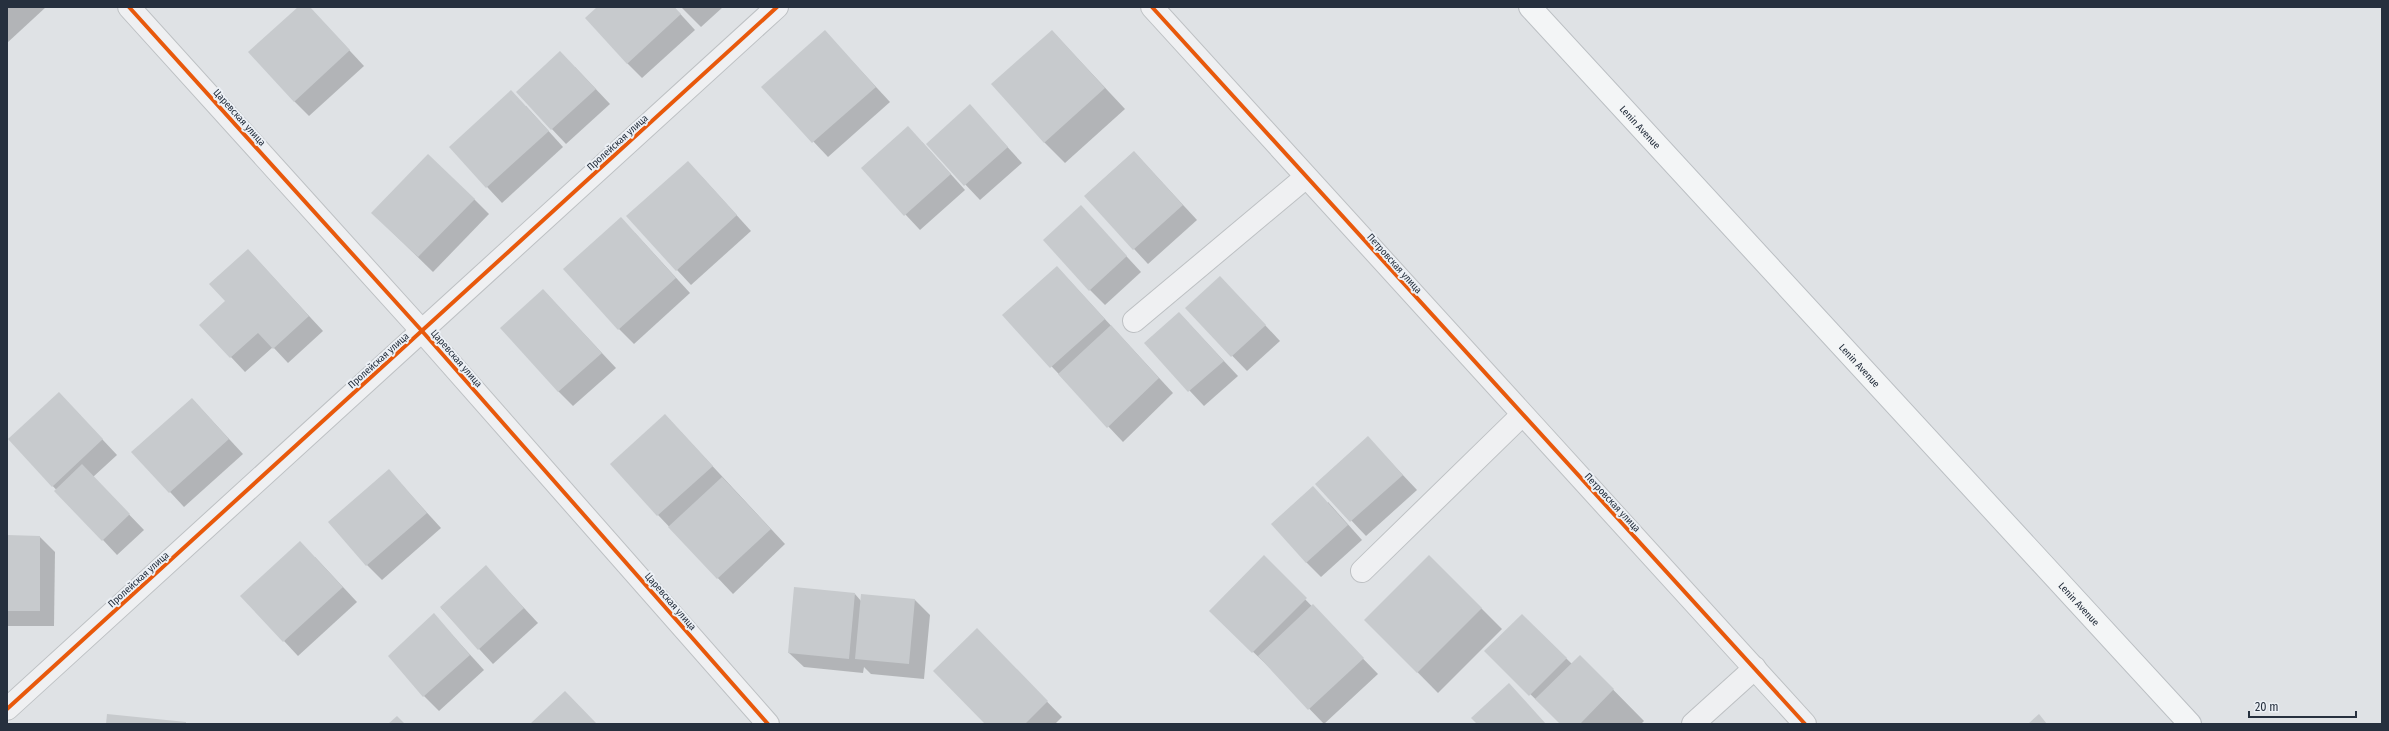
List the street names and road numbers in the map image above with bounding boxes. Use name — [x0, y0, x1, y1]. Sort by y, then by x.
street label: Царевская улица — [211, 87, 268, 149]
street label: Lenin Avenue — [1617, 103, 1663, 152]
street label: Пролейская улица — [585, 112, 651, 173]
street label: Петровская улица — [1364, 231, 1424, 296]
street label: Царевская улица — [428, 327, 485, 390]
street label: Пролейская улица — [346, 330, 412, 391]
street label: Lenin Avenue — [1836, 342, 1882, 390]
street label: Петровская улица — [1582, 471, 1643, 535]
street label: Пролейская улица — [106, 549, 172, 610]
street label: Царевская улица — [642, 570, 699, 633]
street label: Lenin Avenue — [2056, 580, 2102, 629]

